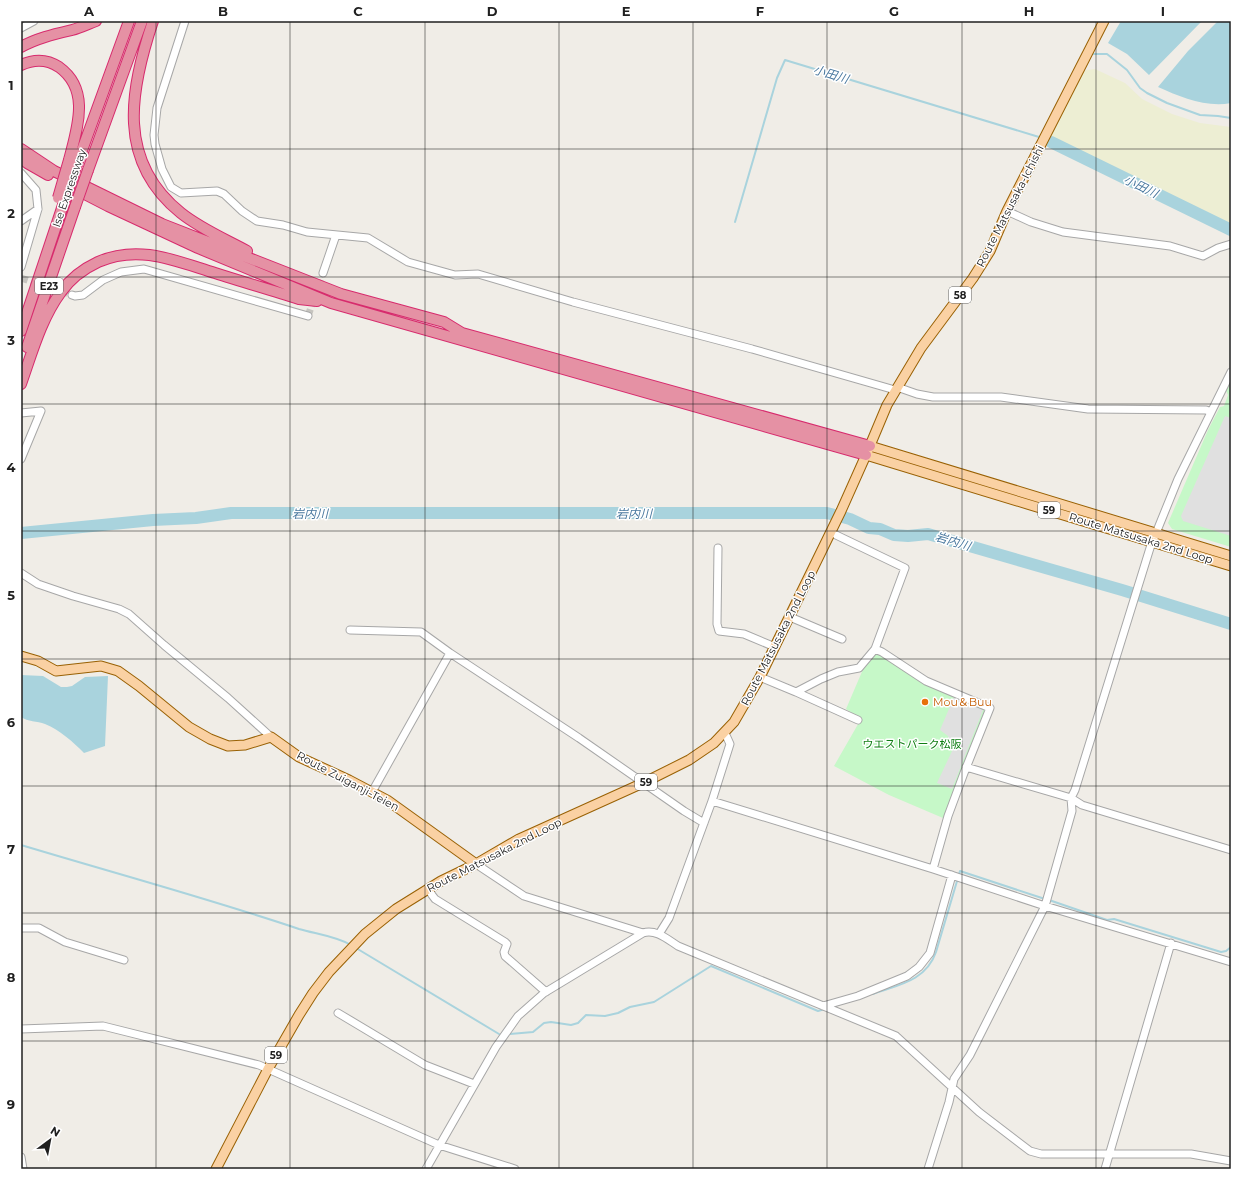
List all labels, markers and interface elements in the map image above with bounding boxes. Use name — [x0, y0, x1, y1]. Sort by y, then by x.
text: A — [83, 3, 95, 19]
text: B — [218, 3, 228, 19]
text: C — [353, 3, 363, 19]
text: D — [487, 3, 498, 19]
text: E — [622, 3, 631, 19]
text: F — [756, 3, 764, 19]
text: G — [889, 3, 899, 19]
text: H — [1024, 3, 1034, 19]
text: I — [1161, 3, 1165, 19]
water label: 小田川 — [812, 62, 852, 87]
text: 1 — [8, 77, 14, 93]
street label: Route Matsusaka-Ichishi — [973, 143, 1047, 269]
street label: Ise Expressway — [49, 147, 89, 229]
water label: 小田川 — [1122, 171, 1162, 202]
text: 2 — [7, 205, 15, 221]
road number: E23 — [35, 278, 63, 294]
road number: 58 — [949, 287, 971, 303]
text: 3 — [6, 332, 15, 348]
text: 4 — [7, 459, 16, 475]
road number: 59 — [1038, 502, 1060, 518]
water label: 岩内川 — [292, 506, 330, 521]
water label: 岩内川 — [616, 506, 654, 521]
street label: Route Matsusaka 2nd Loop — [1067, 509, 1215, 567]
water label: 岩内川 — [934, 529, 974, 554]
street label: Route Matsusaka 2nd Loop — [738, 568, 818, 708]
text: 5 — [7, 587, 15, 603]
place label: Mou＆Buu — [933, 695, 992, 709]
marker: Mou＆Buu — [920, 697, 930, 707]
text: 6 — [7, 714, 16, 730]
park label: ウエストパーク松阪 — [863, 737, 962, 751]
street label: Route Zuiganji-Teien — [294, 748, 402, 814]
road number: 59 — [635, 774, 657, 790]
street label: Route Matsusaka 2nd Loop — [424, 815, 564, 895]
text: 7 — [7, 841, 15, 857]
text: 8 — [7, 969, 16, 985]
road number: 59 — [265, 1047, 287, 1063]
text: 9 — [7, 1096, 15, 1112]
north arrow — [30, 1120, 70, 1160]
text: N — [48, 1123, 63, 1140]

